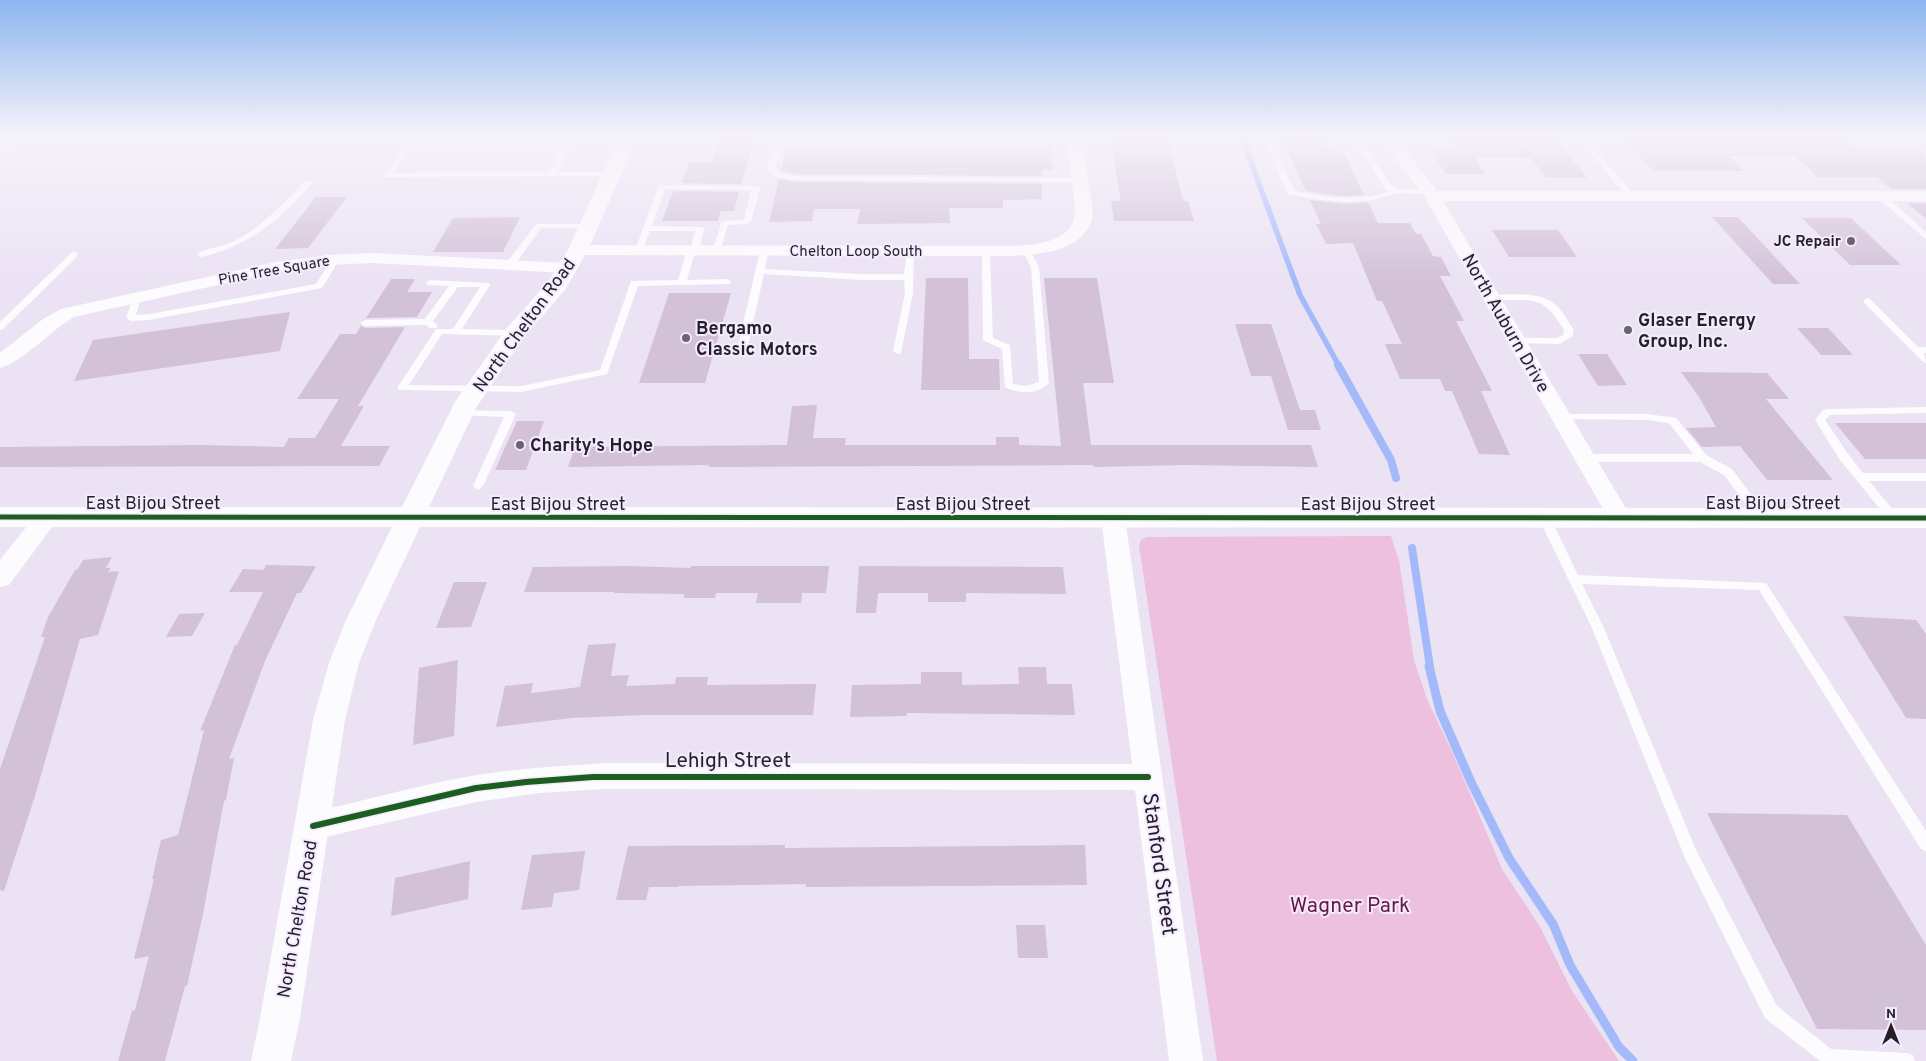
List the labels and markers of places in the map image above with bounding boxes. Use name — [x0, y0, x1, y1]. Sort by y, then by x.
place label: JC Repair — [1773, 233, 1842, 252]
marker: JC Repair — [1845, 235, 1857, 247]
place label: Glaser Energy Group, Inc. — [1638, 310, 1756, 354]
place label: Bergamo Classic Motors — [696, 318, 818, 362]
marker: Glaser Energy Group, Inc. — [1622, 324, 1634, 336]
marker: Bergamo Classic Motors — [680, 332, 692, 344]
place label: Charity's Hope — [530, 435, 653, 458]
marker: Charity's Hope — [514, 439, 526, 451]

